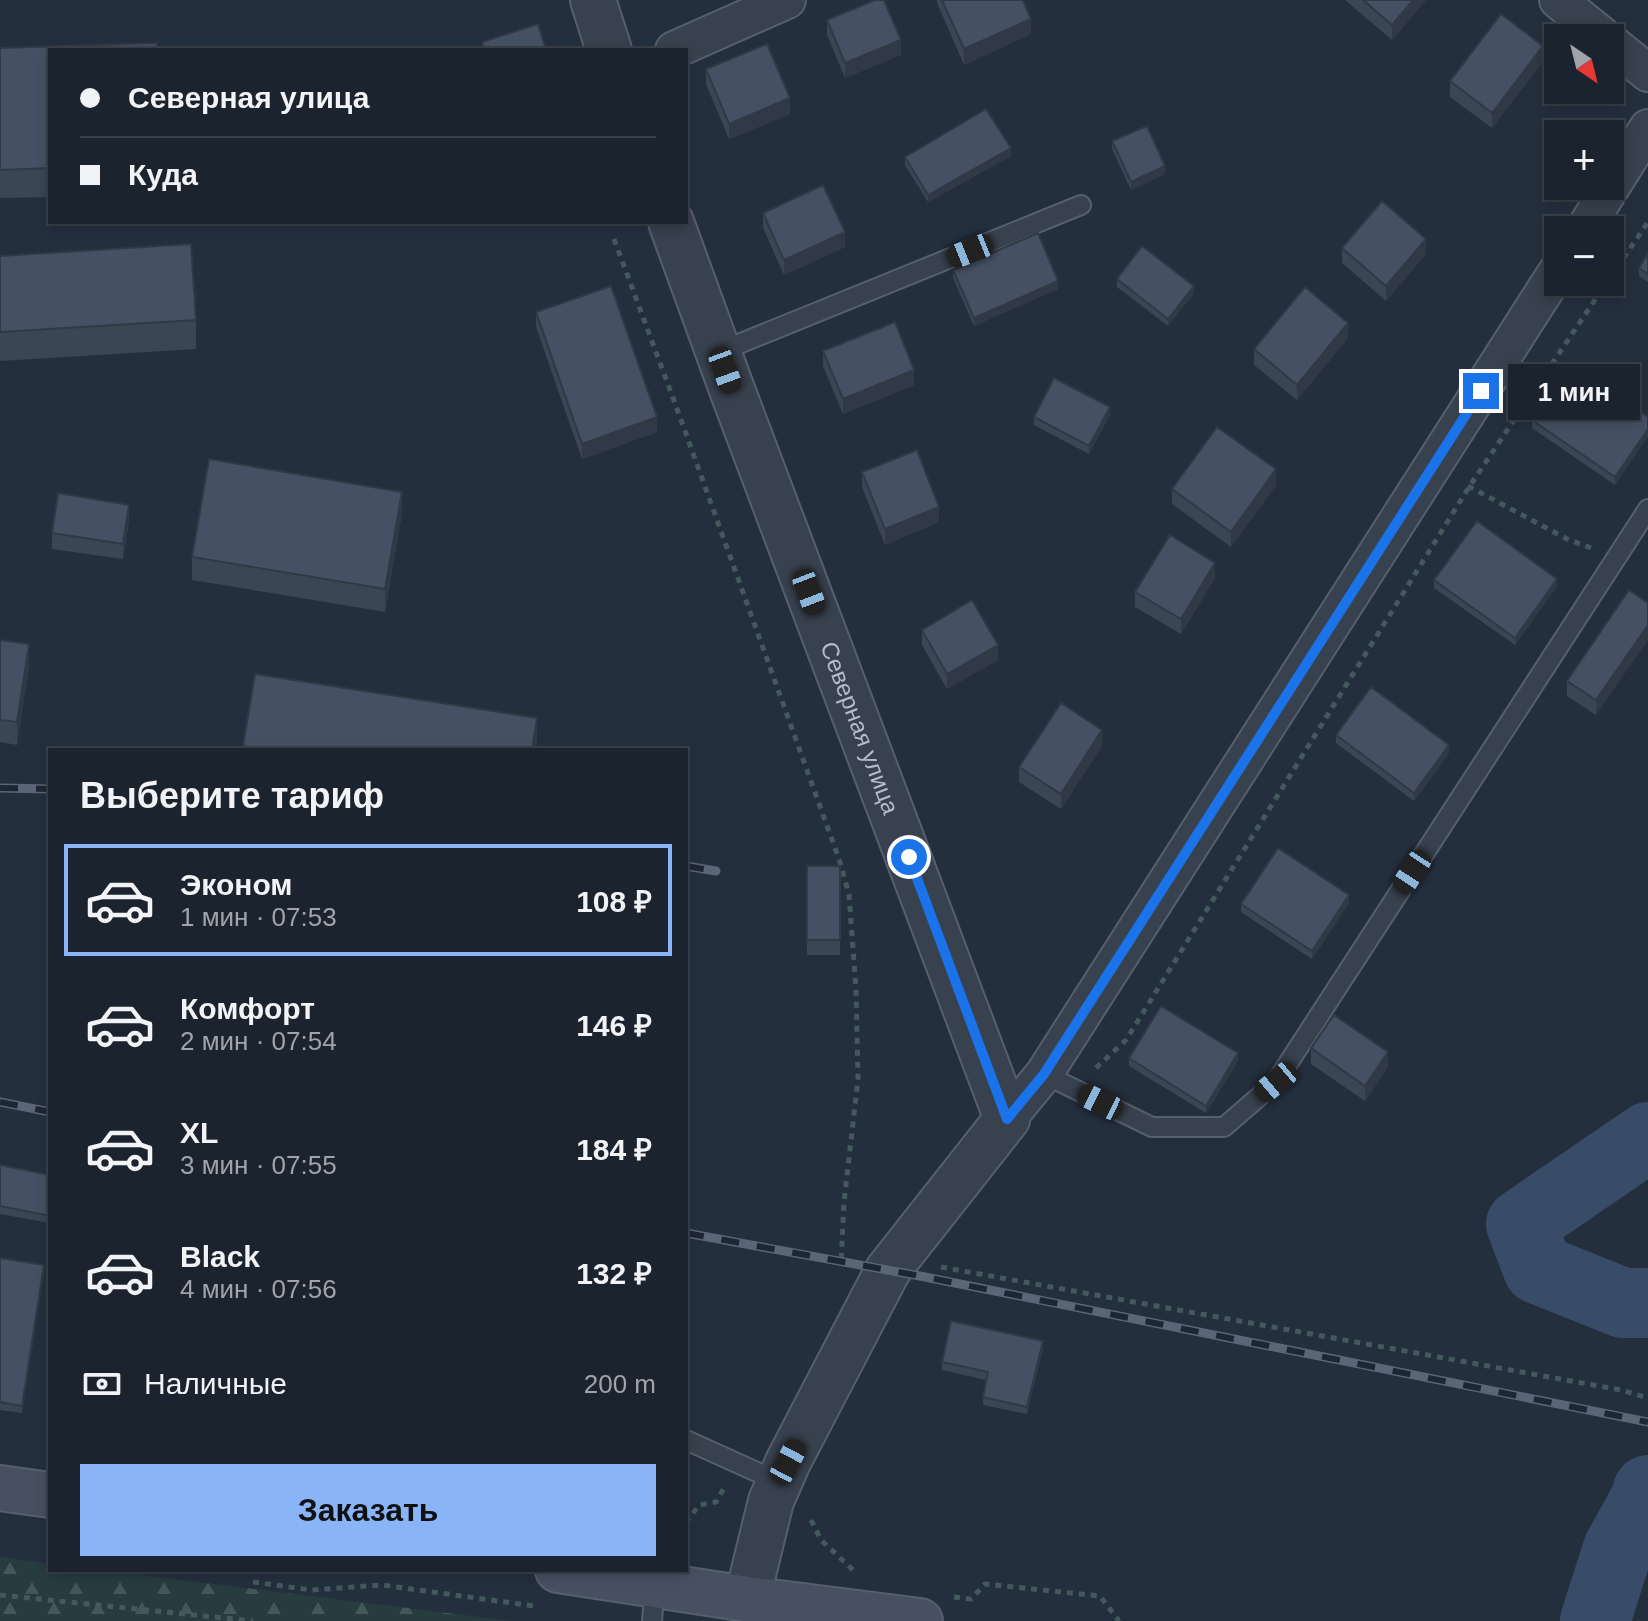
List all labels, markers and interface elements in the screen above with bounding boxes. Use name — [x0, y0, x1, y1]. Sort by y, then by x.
north arrow — [1544, 24, 1624, 104]
map controls — [1544, 24, 1624, 296]
text: Северная улица — [128, 81, 369, 114]
button: + — [1544, 120, 1624, 200]
text: Куда — [128, 158, 198, 191]
button: − — [1544, 216, 1624, 296]
car — [943, 231, 997, 271]
car — [706, 343, 744, 397]
callout: 1 мин — [1509, 363, 1641, 419]
route end — [1463, 373, 1499, 409]
text: 1 мин — [1538, 377, 1610, 407]
car — [789, 565, 829, 619]
street label: Северная улица — [815, 638, 905, 818]
text: Выберите тариф — [80, 775, 384, 816]
route start — [891, 839, 927, 875]
car — [1389, 845, 1435, 899]
icon: car — [84, 864, 156, 936]
text: Эконом — [180, 868, 293, 901]
text: 108 ₽ — [576, 885, 652, 918]
text: 1 мин · 07:53 — [180, 902, 337, 932]
icon: car — [84, 988, 156, 1060]
text: Комфорт — [180, 992, 315, 1025]
text: 146 ₽ — [576, 1009, 652, 1042]
text: 2 мин · 07:54 — [180, 1026, 337, 1056]
car — [1250, 1057, 1302, 1107]
car — [1073, 1081, 1127, 1123]
icon: car — [84, 1112, 156, 1184]
text: XL — [180, 1116, 218, 1149]
text: 184 ₽ — [576, 1133, 652, 1166]
text: 3 мин · 07:55 — [180, 1150, 337, 1180]
icon: car — [84, 1236, 156, 1308]
text: Black — [180, 1240, 260, 1273]
text: 132 ₽ — [576, 1257, 652, 1290]
text: 4 мин · 07:56 — [180, 1274, 337, 1304]
icon: cash — [80, 1362, 124, 1406]
text: Наличные — [144, 1367, 287, 1400]
text: 200 m — [584, 1369, 656, 1399]
car — [766, 1435, 810, 1489]
button: Заказать — [80, 1464, 656, 1556]

